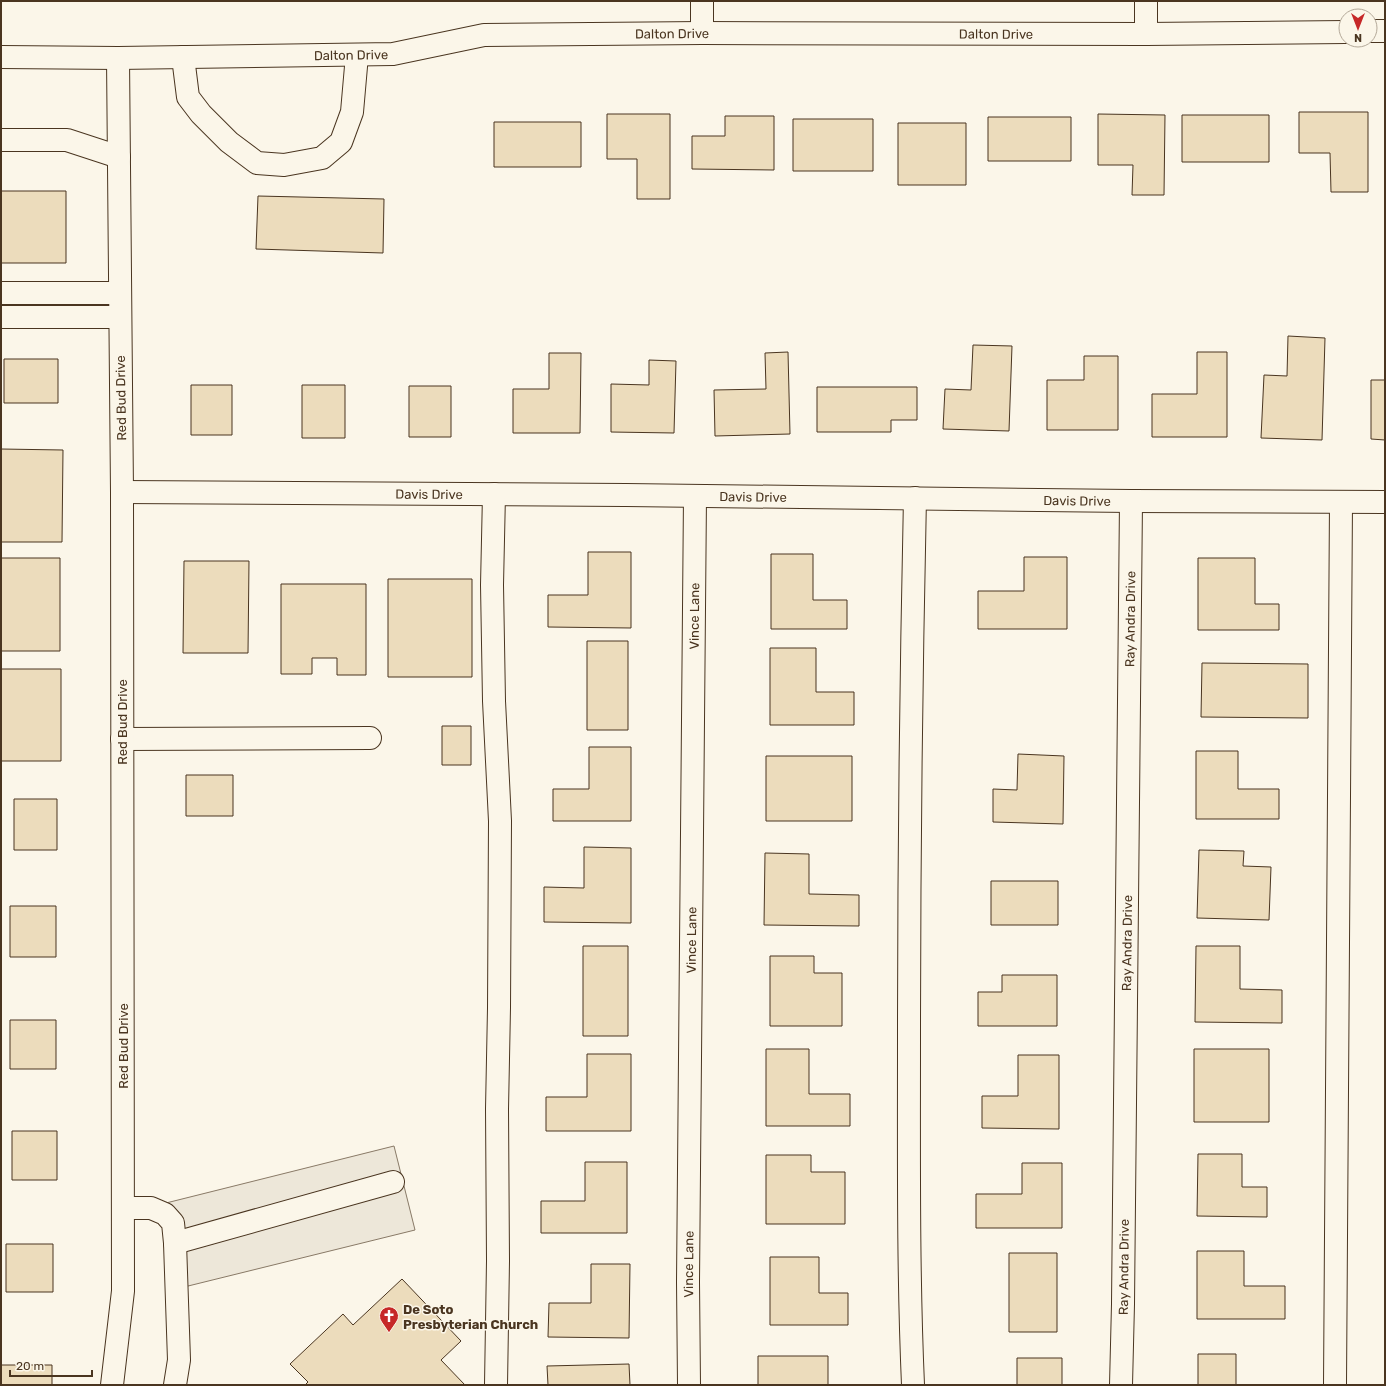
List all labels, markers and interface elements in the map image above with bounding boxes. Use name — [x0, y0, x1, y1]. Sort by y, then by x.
north arrow — [1338, 8, 1378, 48]
street label: Dalton Drive — [635, 25, 709, 41]
street label: Dalton Drive — [959, 26, 1033, 41]
text: N — [1354, 31, 1362, 44]
street label: Dalton Drive — [314, 47, 388, 63]
street label: Red Bud Drive — [113, 355, 129, 441]
street label: Davis Drive — [395, 486, 463, 502]
street label: Davis Drive — [719, 489, 787, 504]
street label: Davis Drive — [1043, 492, 1111, 508]
street label: Ray Andra Drive — [1122, 571, 1138, 667]
street label: Vince Lane — [686, 583, 702, 650]
street label: Red Bud Drive — [115, 679, 130, 765]
street label: Ray Andra Drive — [1119, 895, 1135, 991]
street label: Vince Lane — [683, 907, 699, 974]
street label: Red Bud Drive — [116, 1003, 131, 1089]
street label: Ray Andra Drive — [1115, 1219, 1131, 1315]
street label: Vince Lane — [680, 1231, 696, 1298]
place label: De Soto Presbyterian Church — [403, 1302, 538, 1332]
church icon: De Soto Presbyterian Church — [378, 1305, 400, 1333]
scale bar — [10, 1352, 92, 1378]
text: 20 m — [16, 1359, 44, 1373]

